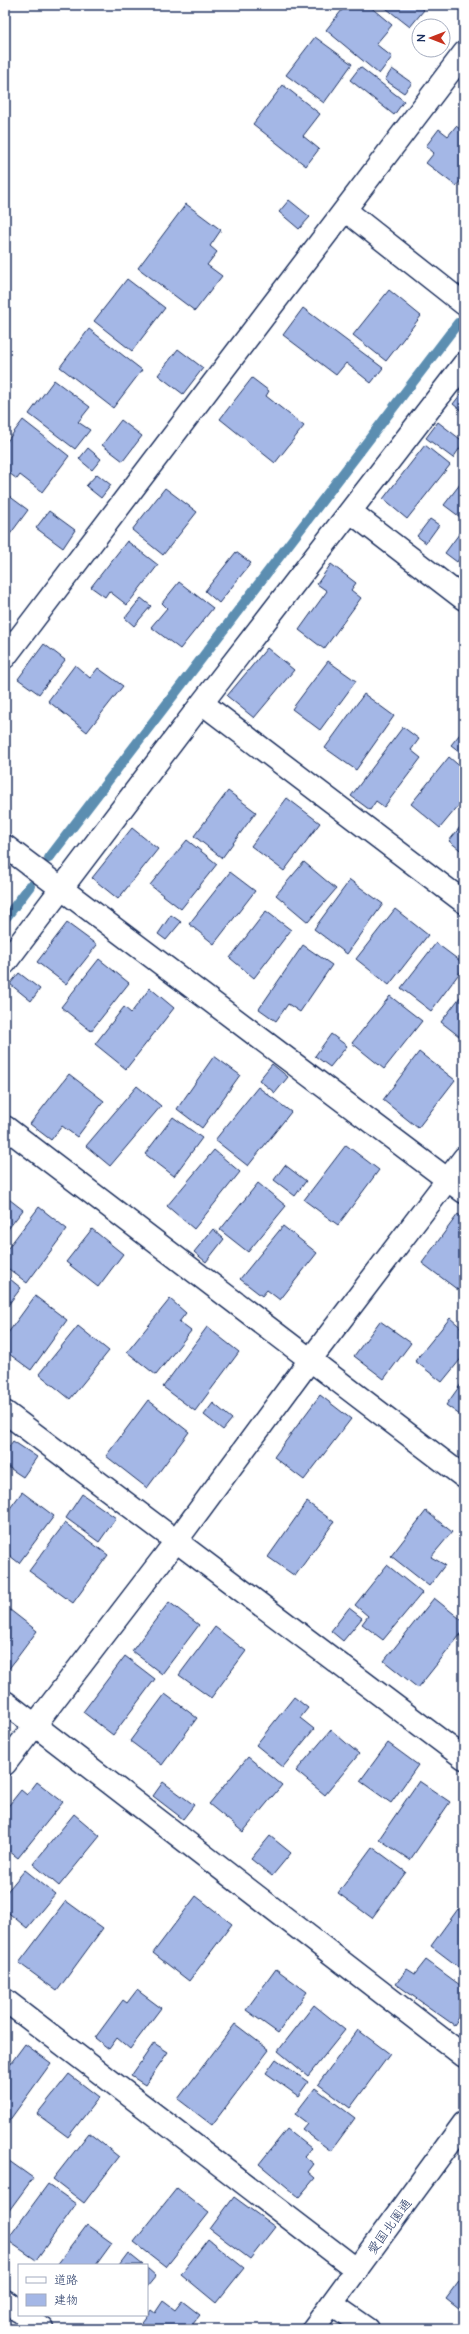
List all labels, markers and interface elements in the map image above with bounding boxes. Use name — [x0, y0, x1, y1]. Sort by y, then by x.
north arrow — [411, 18, 451, 58]
text: N — [414, 34, 429, 41]
street label: 愛国北園通 — [363, 2195, 416, 2258]
legend — [18, 2264, 148, 2316]
text: 道路 — [54, 2272, 78, 2289]
text: 建物 — [54, 2292, 78, 2309]

